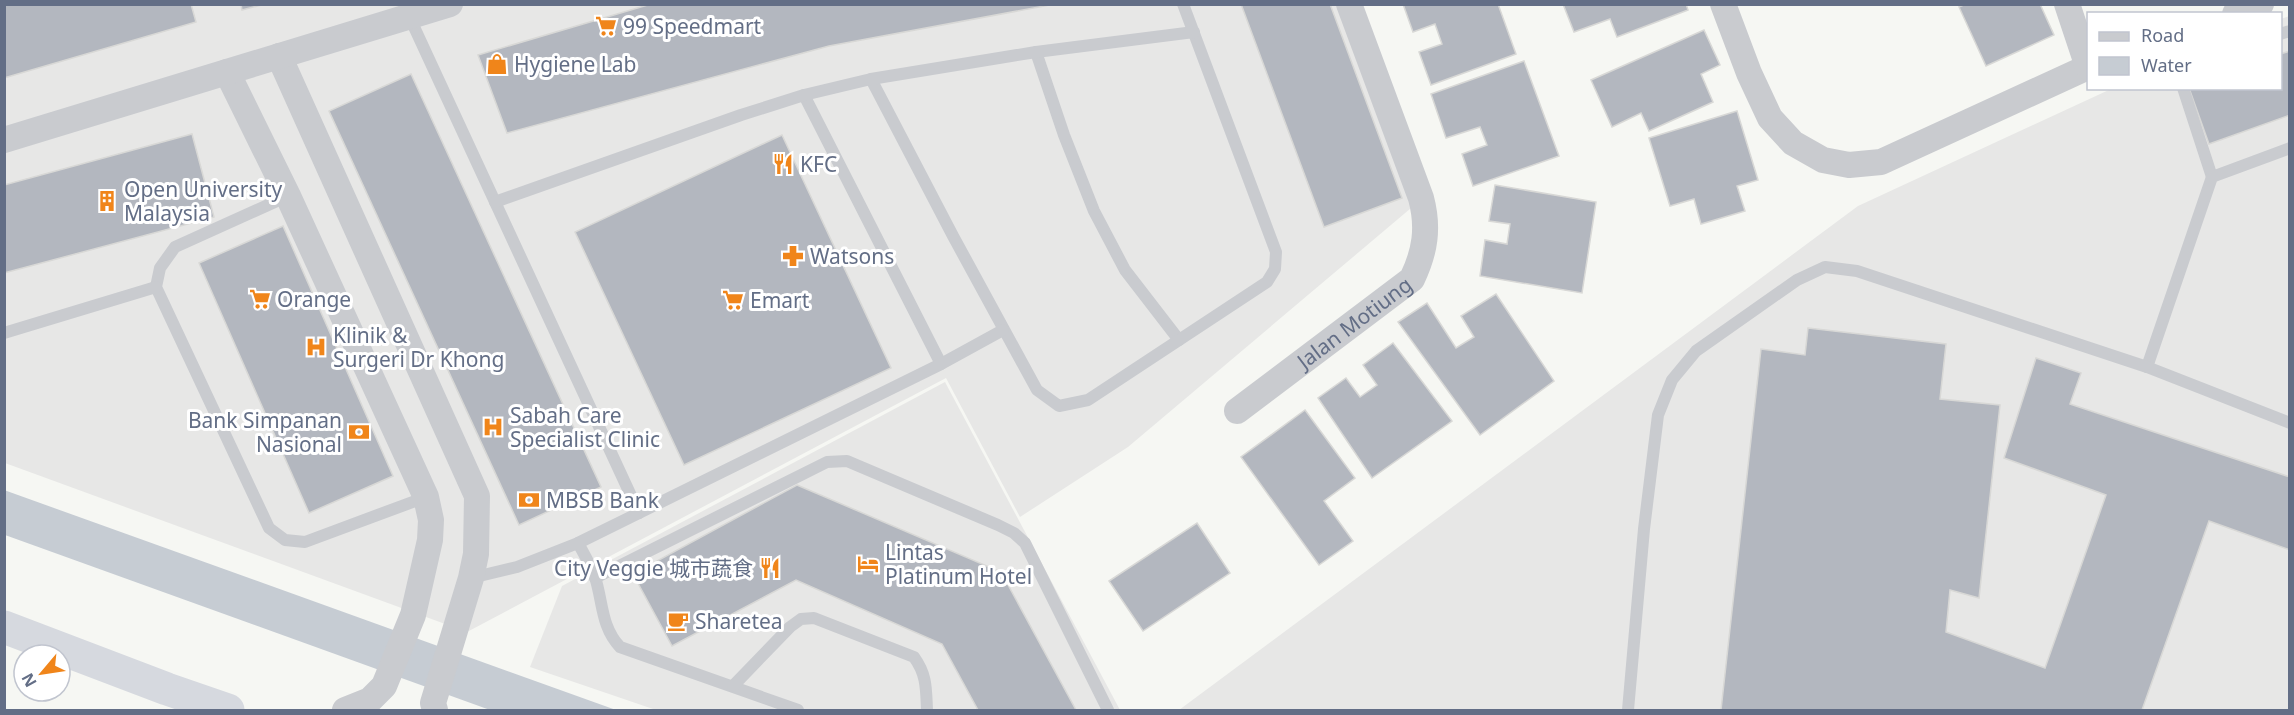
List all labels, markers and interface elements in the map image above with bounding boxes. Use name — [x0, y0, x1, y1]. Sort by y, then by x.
place label: 99 Speedmart — [623, 12, 762, 40]
legend — [2087, 12, 2282, 90]
supermarket icon: 99 Speedmart — [594, 14, 618, 38]
text: Road — [2141, 23, 2184, 47]
place label: Hygiene Lab — [514, 50, 636, 78]
shop icon: Hygiene Lab — [485, 52, 509, 76]
text: Water — [2141, 53, 2192, 77]
place label: KFC — [800, 150, 837, 178]
restaurant icon: KFC — [771, 152, 795, 176]
place label: Open University Malaysia — [124, 175, 283, 227]
building icon: Open University Malaysia — [95, 189, 119, 213]
place label: Watsons — [810, 242, 894, 270]
pharmacy icon: Watsons — [781, 244, 805, 268]
street label: Jalan Motiung — [1290, 270, 1417, 376]
place label: Orange — [277, 285, 351, 313]
place label: Emart — [750, 286, 810, 314]
supermarket icon: Orange — [248, 287, 272, 311]
supermarket icon: Emart — [721, 288, 745, 312]
place label: Klinik & Surgeri Dr Khong — [333, 321, 504, 373]
hospital icon: Klinik & Surgeri Dr Khong — [304, 335, 328, 359]
place label: Sabah Care Specialist Clinic — [510, 401, 660, 453]
place label: Bank Simpanan Nasional — [188, 406, 342, 458]
hospital icon: Sabah Care Specialist Clinic — [481, 415, 505, 439]
bank icon: Bank Simpanan Nasional — [347, 420, 371, 444]
place label: MBSB Bank — [546, 486, 660, 514]
bank icon: MBSB Bank — [517, 488, 541, 512]
place label: Lintas Platinum Hotel — [885, 538, 1032, 590]
hotel icon: Lintas Platinum Hotel — [856, 552, 880, 576]
place label: City Veggie 城市蔬食 — [554, 554, 753, 582]
restaurant icon: City Veggie 城市蔬食 — [758, 556, 782, 580]
place label: Sharetea — [695, 607, 783, 635]
cafe icon: Sharetea — [666, 609, 690, 633]
north arrow — [12, 643, 72, 703]
text: N — [16, 669, 42, 691]

